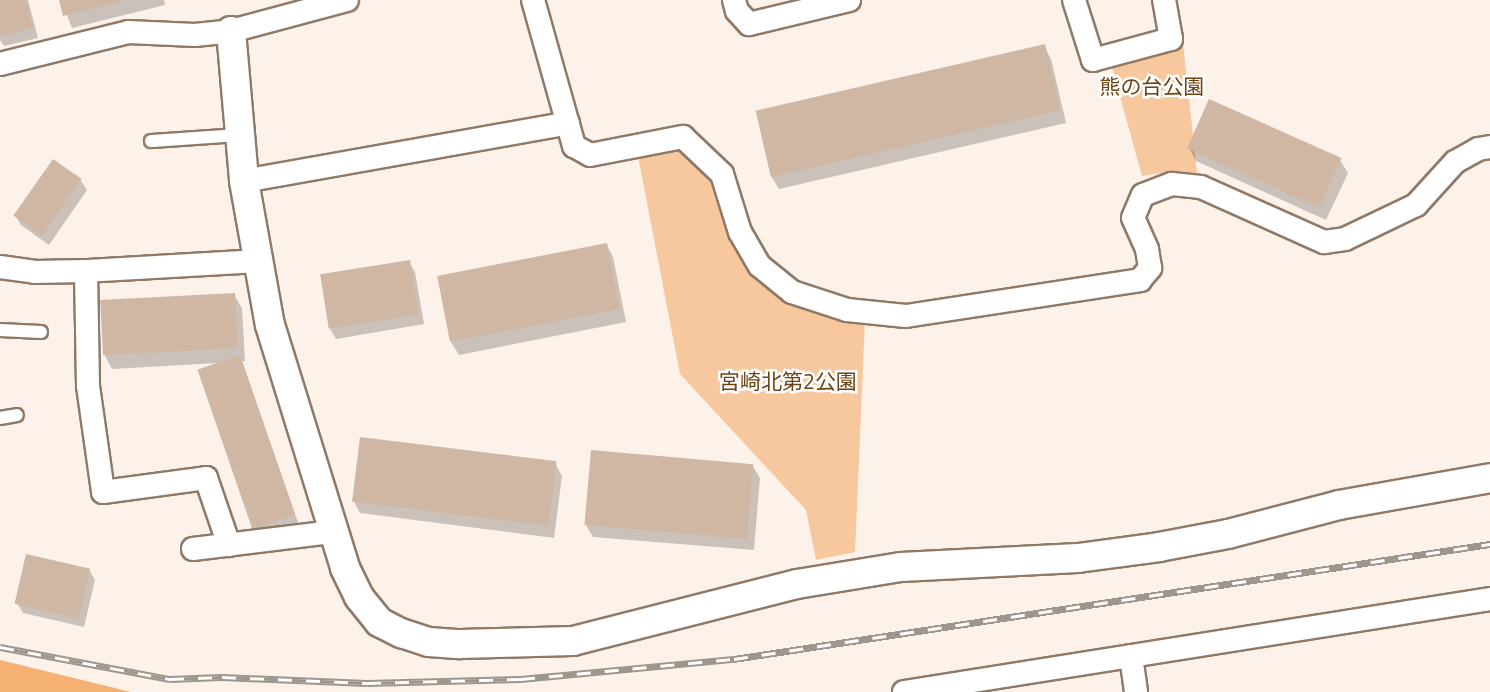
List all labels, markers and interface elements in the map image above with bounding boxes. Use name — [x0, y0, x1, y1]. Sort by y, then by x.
park label: 熊の台公園 — [1100, 73, 1204, 99]
park label: 宮崎北第2公園 — [719, 368, 857, 394]

